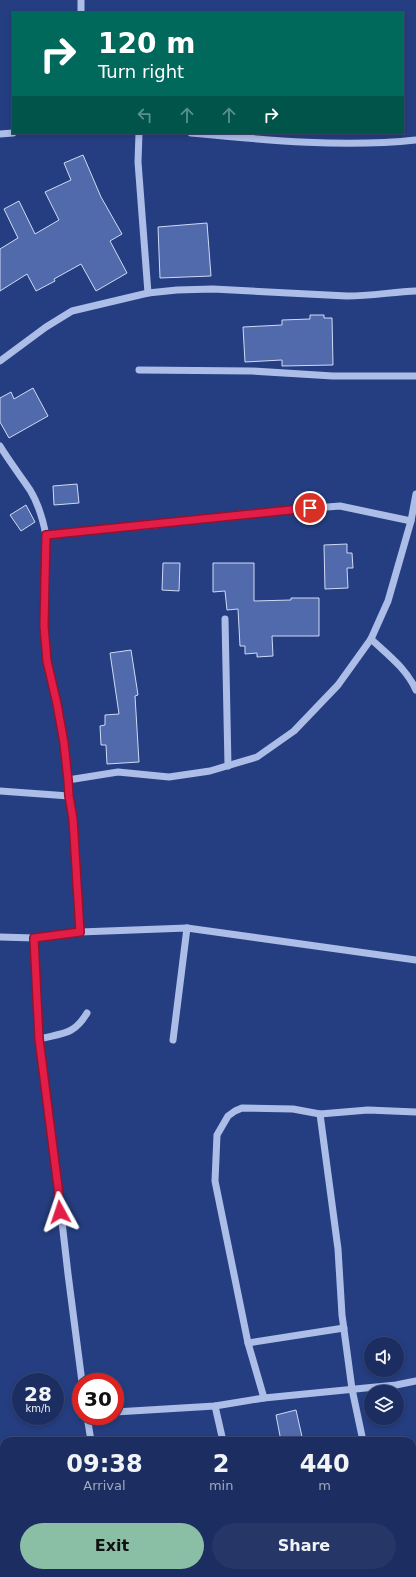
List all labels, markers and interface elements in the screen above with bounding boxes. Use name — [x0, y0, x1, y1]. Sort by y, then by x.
text: 120 m — [98, 27, 195, 60]
icon: right — [32, 28, 84, 80]
text: Turn right — [98, 61, 184, 82]
icon: left — [134, 104, 156, 126]
icon: ahead — [176, 104, 198, 126]
icon: ahead — [218, 104, 240, 126]
icon: right — [260, 104, 282, 126]
pin — [293, 491, 327, 525]
icon: arrive — [299, 497, 321, 519]
position arrow — [39, 1191, 81, 1233]
map controls — [364, 1337, 404, 1425]
button: sound — [364, 1337, 404, 1377]
speed limit sign: 30 — [72, 1373, 124, 1425]
text: 28 — [24, 1382, 52, 1406]
button: layers — [364, 1385, 404, 1425]
text: km/h — [25, 1403, 51, 1414]
text: 09:38 — [66, 1450, 143, 1478]
text: 2 — [213, 1450, 229, 1478]
text: 440 — [300, 1450, 350, 1478]
text: Arrival — [83, 1478, 126, 1493]
text: min — [209, 1478, 233, 1493]
text: m — [318, 1478, 331, 1493]
button: Exit — [20, 1523, 204, 1569]
button: Share — [212, 1523, 396, 1569]

